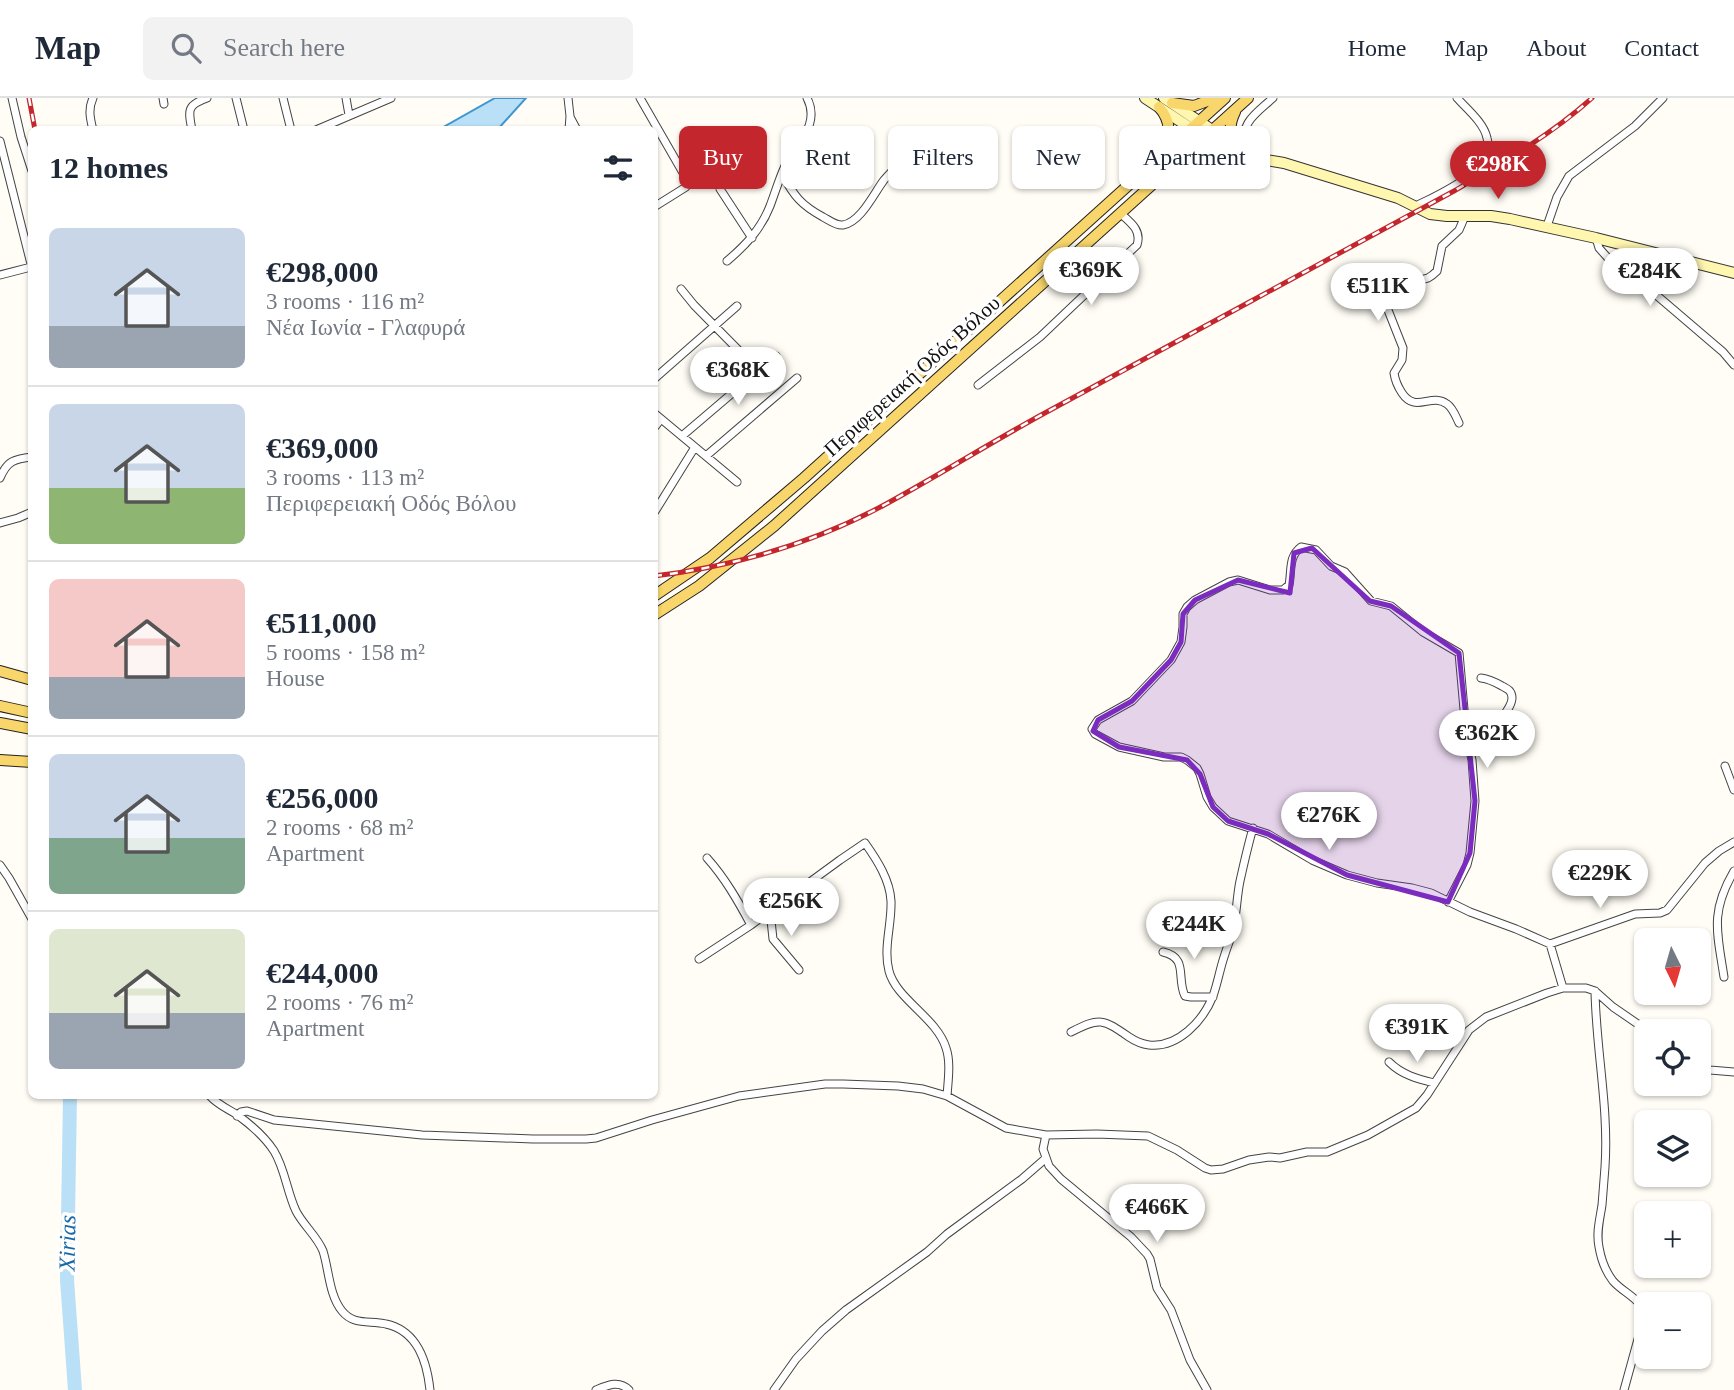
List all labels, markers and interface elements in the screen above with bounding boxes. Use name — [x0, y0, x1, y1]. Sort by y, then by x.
search box — [143, 17, 633, 80]
icon: search — [167, 29, 205, 67]
text: Map — [35, 30, 101, 66]
text: Search here — [223, 33, 345, 62]
text: Home — [1348, 35, 1406, 61]
text: Map — [1444, 35, 1488, 61]
text: About — [1526, 35, 1586, 61]
text: Contact — [1624, 35, 1699, 61]
chip: Buy — [679, 126, 767, 189]
chip: Rent — [781, 126, 874, 189]
chip: Filters — [888, 126, 998, 189]
chip: New — [1012, 126, 1105, 189]
chip: Apartment — [1119, 126, 1270, 189]
pin: €298K — [1449, 141, 1547, 201]
icon: filters — [599, 149, 637, 187]
text: 12 homes — [49, 151, 168, 184]
text: €298K — [1466, 151, 1530, 176]
pin: €369K — [1042, 248, 1140, 307]
pin: €284K — [1601, 248, 1699, 308]
text: €298,000 — [266, 255, 379, 288]
icon: home — [105, 256, 189, 340]
text: €369K — [1059, 257, 1123, 282]
text: €284K — [1618, 258, 1682, 283]
pin: €511K — [1329, 264, 1427, 323]
text: €511K — [1347, 273, 1409, 298]
text: 3 rooms · 116 m² — [266, 289, 424, 314]
street label: Περιφερειακή Οδός Βόλου — [819, 291, 1005, 461]
text: Νέα Ιωνία - Γλαφυρά — [266, 315, 465, 340]
pin: €368K — [689, 348, 787, 407]
text: €368K — [706, 357, 770, 382]
text: €369,000 — [266, 431, 379, 464]
icon: home — [105, 432, 189, 516]
text: 3 rooms · 113 m² — [266, 465, 424, 490]
text: Περιφερειακή Οδός Βόλου — [266, 491, 516, 516]
text: €511,000 — [266, 606, 377, 639]
icon: home — [105, 607, 189, 691]
text: 5 rooms · 158 m² — [266, 640, 425, 665]
text: House — [266, 666, 325, 691]
pin: €362K — [1438, 710, 1536, 770]
text: €362K — [1455, 720, 1519, 745]
text: €256,000 — [266, 781, 379, 814]
icon: home — [105, 782, 189, 866]
pin: €276K — [1280, 792, 1378, 852]
text: €276K — [1297, 802, 1361, 827]
text: 2 rooms · 68 m² — [266, 815, 413, 840]
text: Apartment — [266, 841, 364, 866]
pin: €229K — [1551, 850, 1649, 910]
text: €229K — [1568, 860, 1632, 885]
pin: €256K — [742, 878, 840, 938]
text: €256K — [759, 888, 823, 913]
pin: €244K — [1145, 902, 1243, 961]
text: €244K — [1162, 911, 1226, 936]
north arrow — [1634, 928, 1712, 1004]
map controls — [1634, 928, 1711, 1369]
text: €244,000 — [266, 956, 379, 989]
icon: home — [105, 957, 189, 1041]
text: 2 rooms · 76 m² — [266, 990, 413, 1015]
pin: €391K — [1368, 1004, 1466, 1064]
text: €391K — [1385, 1014, 1449, 1039]
text: Apartment — [266, 1016, 364, 1041]
button: locate — [1634, 1019, 1711, 1096]
button: layers — [1634, 1110, 1711, 1187]
pin: €466K — [1108, 1184, 1206, 1244]
text: €466K — [1125, 1194, 1189, 1219]
button: + — [1634, 1201, 1711, 1278]
water label: Xirias — [54, 1215, 80, 1272]
button: − — [1634, 1292, 1711, 1369]

